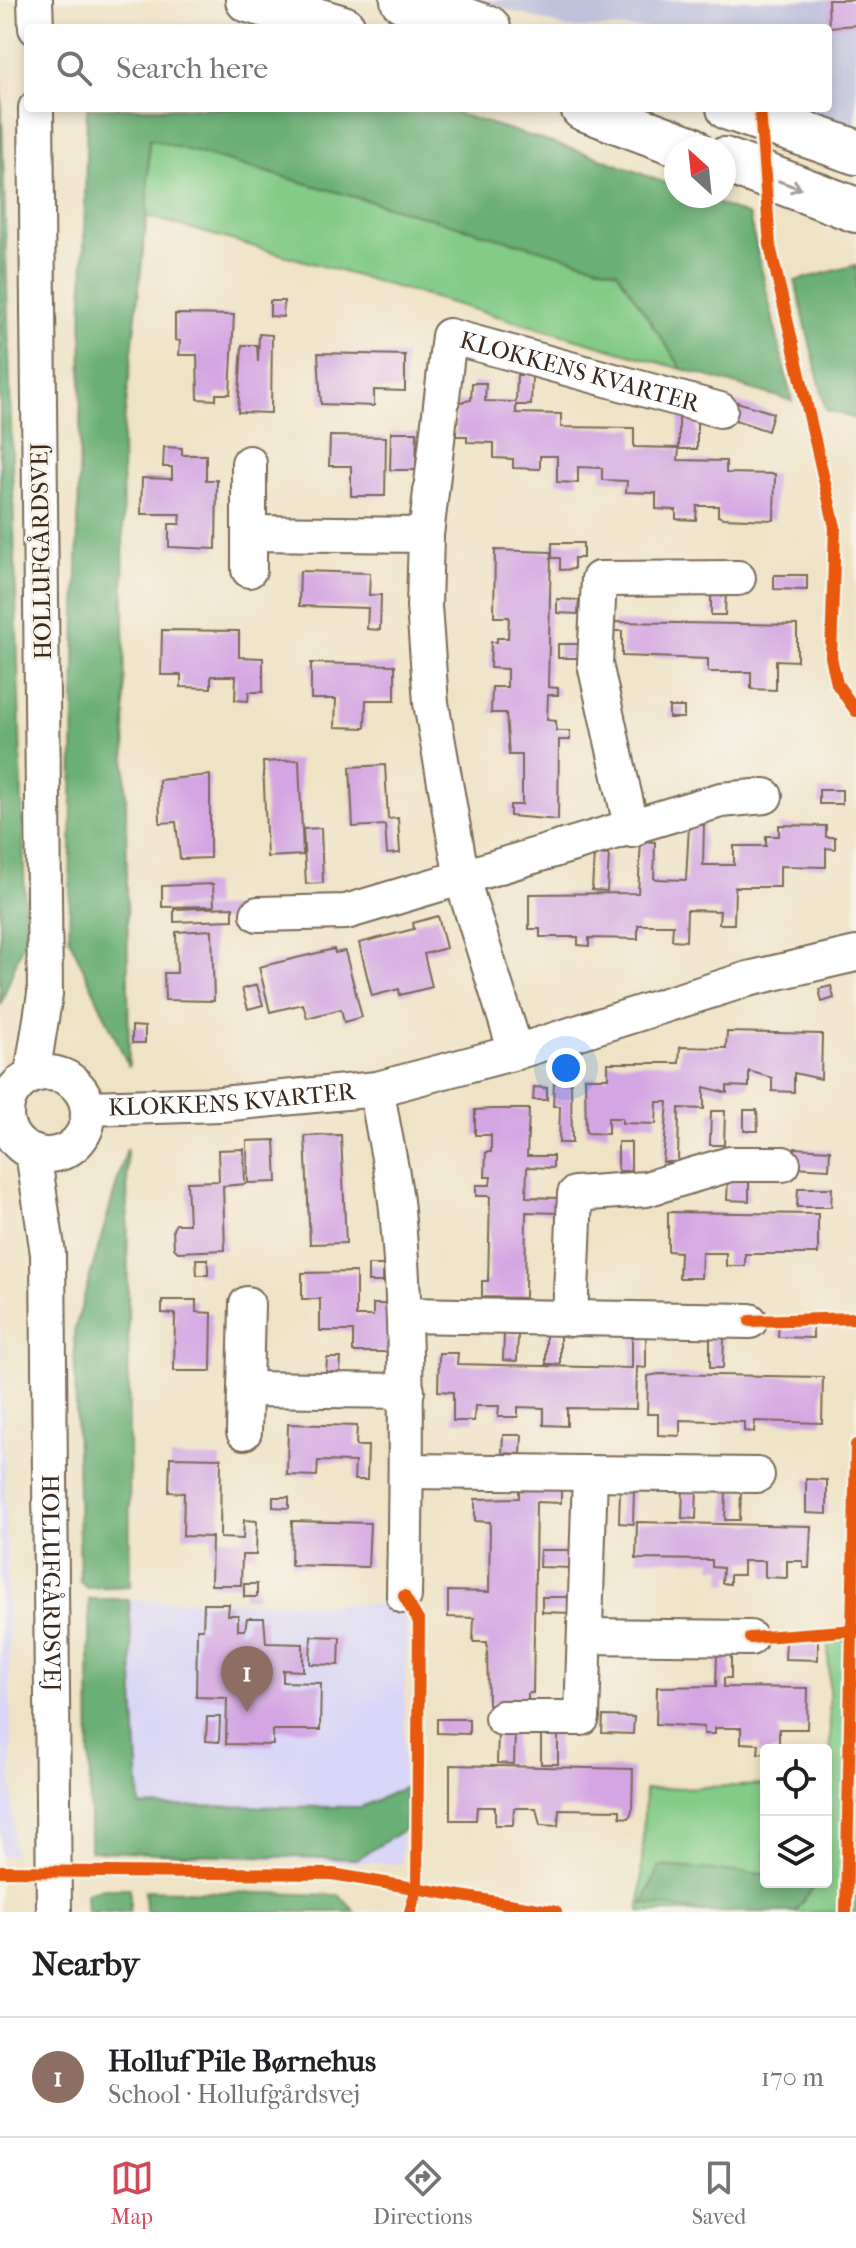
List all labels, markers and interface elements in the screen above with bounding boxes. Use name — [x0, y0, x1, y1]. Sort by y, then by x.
search box — [24, 24, 832, 112]
icon: search — [52, 46, 96, 90]
text: Search here — [116, 51, 268, 86]
north arrow — [664, 136, 736, 208]
one-way arrow — [777, 179, 802, 193]
street label: KLOKKENS KVARTER — [457, 326, 704, 418]
street label: HOLLUFGÅRDSVEJ — [24, 442, 57, 660]
your location — [546, 1048, 586, 1088]
street label: KLOKKENS KVARTER — [108, 1077, 358, 1121]
street label: HOLLUFGÅRDSVEJ — [36, 1474, 66, 1692]
pin: 1 — [221, 1646, 273, 1712]
map controls — [760, 1744, 832, 1888]
button: locate — [760, 1744, 832, 1816]
button: layers — [760, 1816, 832, 1888]
text: Nearby — [32, 1944, 139, 1984]
text: Holluf Pile Børnehus — [108, 2044, 376, 2079]
text: 1 — [53, 2062, 63, 2093]
text: 170 m — [761, 2062, 824, 2093]
text: School · Hollufgårdsvej — [108, 2079, 360, 2110]
tab: Map — [110, 2156, 154, 2230]
tab: Directions — [373, 2156, 472, 2230]
tab: Saved — [692, 2156, 746, 2230]

